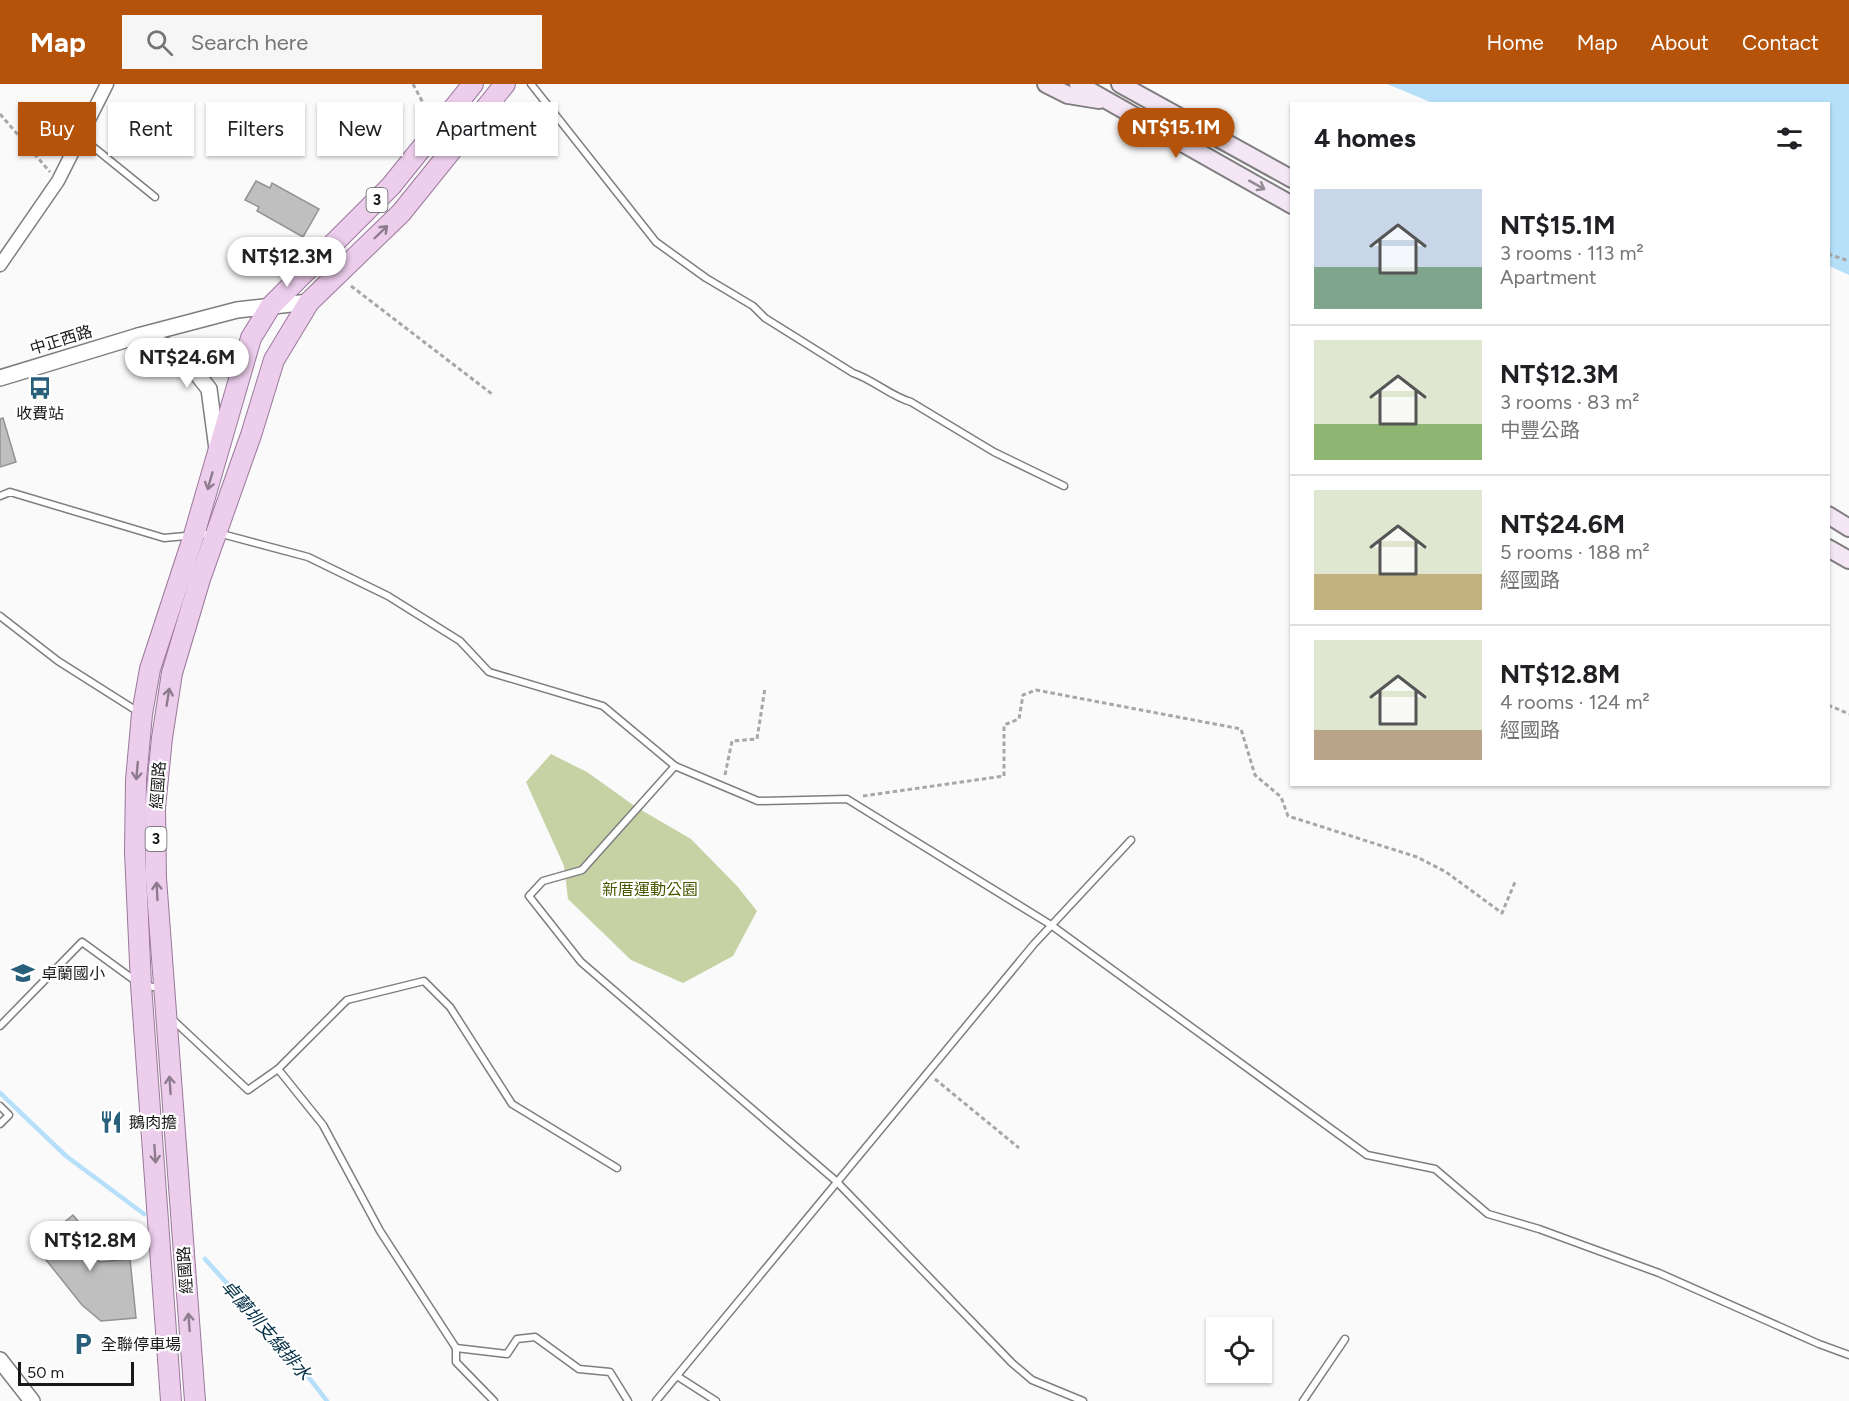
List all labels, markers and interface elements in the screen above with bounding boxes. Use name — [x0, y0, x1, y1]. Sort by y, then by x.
search box — [122, 15, 542, 69]
text: Map — [30, 25, 86, 59]
icon: search — [143, 26, 176, 59]
text: Search here — [191, 29, 308, 56]
text: Home — [1487, 30, 1544, 55]
text: Map — [1577, 30, 1618, 55]
text: About — [1651, 30, 1709, 55]
text: Contact — [1742, 30, 1819, 55]
chip: Buy — [18, 102, 96, 156]
chip: Rent — [108, 102, 194, 156]
chip: Filters — [206, 102, 305, 156]
chip: New — [317, 102, 403, 156]
chip: Apartment — [415, 102, 558, 156]
pin: NT$15.1M — [1114, 108, 1238, 159]
text: NT$15.1M — [1132, 115, 1220, 139]
text: 4 homes — [1314, 122, 1416, 154]
icon: filters — [1773, 122, 1806, 155]
one-way arrow — [1248, 179, 1265, 191]
road number: 3 — [366, 188, 388, 212]
text: NT$15.1M — [1500, 209, 1615, 241]
icon: home — [1362, 213, 1434, 285]
one-way arrow — [373, 225, 388, 240]
pin: NT$12.3M — [225, 237, 349, 288]
text: 3 rooms · 113 m² — [1500, 241, 1644, 265]
text: NT$12.3M — [241, 244, 333, 268]
text: Apartment — [1500, 265, 1597, 289]
street label: 中正西路 — [28, 322, 94, 358]
pin: NT$24.6M — [125, 338, 249, 389]
text: NT$24.6M — [139, 345, 235, 369]
text: NT$12.3M — [1500, 358, 1619, 390]
icon: home — [1362, 364, 1434, 436]
bus stop icon: 收費站 — [27, 375, 53, 401]
text: 3 rooms · 83 m² — [1500, 390, 1639, 414]
place label: 收費站 — [16, 404, 64, 423]
text: 中豐公路 — [1500, 418, 1580, 442]
one-way arrow — [204, 471, 215, 490]
text: NT$24.6M — [1500, 508, 1625, 540]
icon: home — [1362, 514, 1434, 586]
text: 5 rooms · 188 m² — [1500, 540, 1650, 564]
text: 經國路 — [1500, 568, 1560, 592]
text: NT$12.8M — [1500, 658, 1620, 690]
icon: home — [1362, 664, 1434, 736]
one-way arrow — [163, 687, 174, 707]
text: 4 rooms · 124 m² — [1500, 690, 1650, 714]
text: 經國路 — [1500, 718, 1560, 742]
one-way arrow — [131, 760, 142, 780]
street label: 經國路 — [147, 760, 169, 810]
road number: 3 — [146, 827, 166, 851]
park label: 新厝運動公園 — [602, 880, 698, 899]
one-way arrow — [151, 881, 162, 901]
school or university icon: 卓蘭國小 — [10, 960, 36, 986]
place label: 卓蘭國小 — [41, 964, 105, 983]
one-way arrow — [164, 1076, 175, 1096]
restaurant icon: 鵝肉擔 — [98, 1109, 124, 1135]
place label: 鵝肉擔 — [129, 1113, 177, 1132]
one-way arrow — [150, 1143, 161, 1163]
pin: NT$12.8M — [28, 1221, 152, 1272]
text: NT$12.8M — [44, 1228, 136, 1252]
street label: 經國路 — [174, 1245, 196, 1295]
water label: 卓蘭圳支線排水 — [216, 1275, 316, 1386]
one-way arrow — [183, 1312, 194, 1332]
map controls — [1206, 1317, 1272, 1383]
button: locate — [1206, 1317, 1272, 1383]
parking icon: 全聯停車場 — [70, 1331, 96, 1357]
place label: 全聯停車場 — [101, 1335, 181, 1354]
scale bar — [18, 1359, 134, 1386]
text: 50 m — [27, 1363, 64, 1382]

